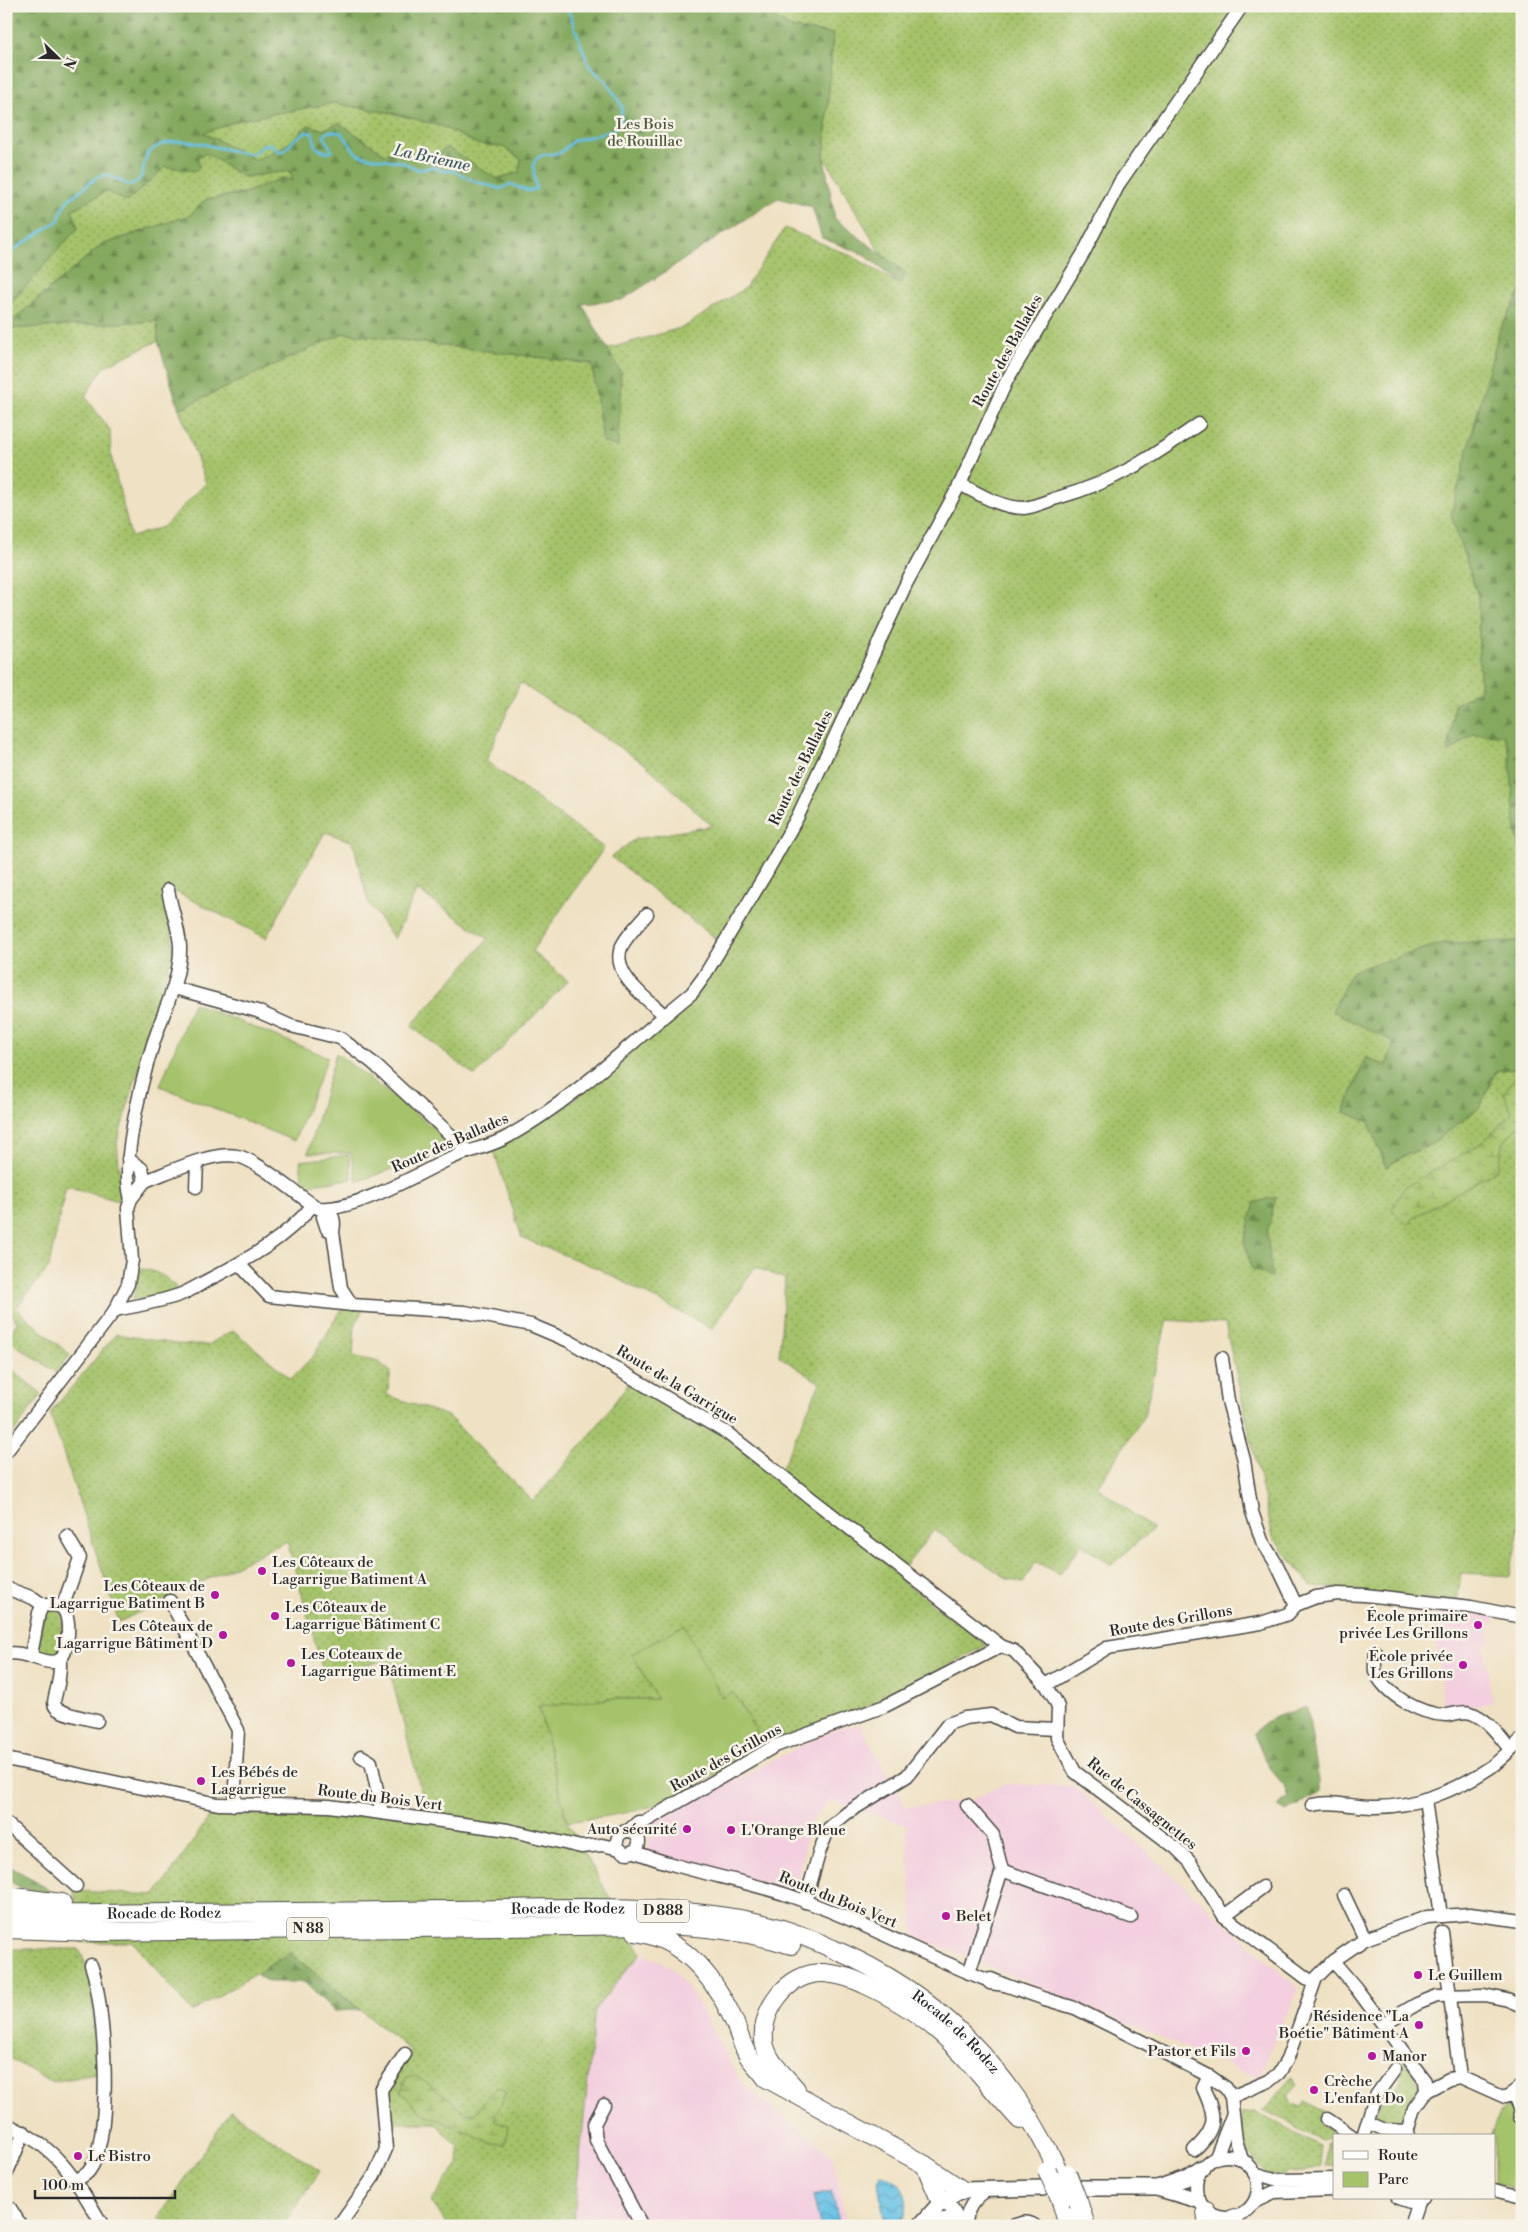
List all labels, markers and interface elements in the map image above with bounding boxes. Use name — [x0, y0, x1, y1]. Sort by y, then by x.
north arrow — [32, 32, 82, 82]
text: N — [59, 54, 79, 71]
park label: Les Bois de Rouillac — [607, 115, 683, 151]
water label: La Brienne — [391, 140, 472, 176]
street label: Route des Ballades — [969, 291, 1047, 411]
street label: Route des Ballades — [765, 707, 837, 829]
street label: Route des Ballades — [389, 1109, 511, 1177]
street label: Route de la Garrigue — [613, 1341, 741, 1429]
place label: Les Côteaux de Lagarrigue Batiment A — [272, 1553, 428, 1589]
marker: Les Côteaux de Lagarrigue Batiment A — [256, 1565, 268, 1577]
place label: Les Côteaux de Lagarrigue Batiment B — [50, 1577, 205, 1613]
marker: Les Côteaux de Lagarrigue Batiment B — [209, 1589, 221, 1601]
place label: Les Côteaux de Lagarrigue Bâtiment C — [285, 1598, 440, 1634]
street label: Route des Grillons — [1108, 1601, 1234, 1641]
place label: École primaire privée Les Grillons — [1339, 1606, 1468, 1643]
marker: Les Côteaux de Lagarrigue Bâtiment C — [269, 1610, 281, 1622]
place label: Les Côteaux de Lagarrigue Bâtiment D — [57, 1617, 213, 1653]
marker: École primaire privée Les Grillons — [1472, 1619, 1484, 1631]
marker: Les Côteaux de Lagarrigue Bâtiment D — [217, 1629, 229, 1641]
place label: Les Coteaux de Lagarrigue Bâtiment E — [301, 1645, 456, 1681]
place label: École privée Les Grillons — [1369, 1646, 1453, 1683]
marker: Les Coteaux de Lagarrigue Bâtiment E — [285, 1657, 297, 1669]
marker: École privée Les Grillons — [1457, 1659, 1469, 1671]
street label: Route des Grillons — [667, 1720, 785, 1796]
street label: Rue de Cassagnettes — [1083, 1754, 1201, 1854]
place label: Les Bébés de Lagarrigue — [211, 1763, 298, 1799]
marker: Les Bébés de Lagarrigue — [195, 1775, 207, 1787]
street label: Route du Bois Vert — [316, 1781, 444, 1815]
place label: Auto sécurité — [586, 1820, 677, 1839]
place label: L'Orange Bleue — [741, 1821, 846, 1840]
marker: Auto sécurité — [681, 1823, 693, 1835]
marker: L'Orange Bleue — [725, 1824, 737, 1836]
street label: Route du Bois Vert — [776, 1868, 901, 1933]
street label: Rocade de Rodez — [511, 1898, 625, 1918]
road number: D 888 — [637, 1900, 689, 1922]
street label: Rocade de Rodez — [107, 1903, 221, 1923]
place label: Belet — [955, 1907, 992, 1926]
marker: Belet — [940, 1910, 952, 1922]
road number: N 88 — [287, 1918, 329, 1940]
place label: Le Guillem — [1428, 1966, 1503, 1985]
marker: Le Guillem — [1412, 1969, 1424, 1981]
street label: Rocade de Rodez — [908, 1986, 1004, 2077]
place label: Résidence "La Boétie" Bâtiment A — [1278, 2007, 1410, 2043]
marker: Résidence "La Boétie" Bâtiment A — [1413, 2019, 1425, 2031]
place label: Pastor et Fils — [1147, 2042, 1236, 2061]
marker: Pastor et Fils — [1240, 2045, 1252, 2057]
place label: Manor — [1382, 2047, 1427, 2066]
marker: Manor — [1366, 2050, 1378, 2062]
place label: Crèche L'enfant Do — [1324, 2072, 1404, 2108]
marker: Crèche L'enfant Do — [1308, 2084, 1320, 2096]
legend — [1333, 2134, 1496, 2200]
text: Route — [1378, 2146, 1418, 2165]
place label: Le Bistro — [88, 2147, 151, 2166]
marker: Le Bistro — [72, 2150, 84, 2162]
scale bar — [35, 2167, 175, 2199]
text: Parc — [1378, 2170, 1409, 2189]
text: 100 m — [42, 2176, 84, 2195]

